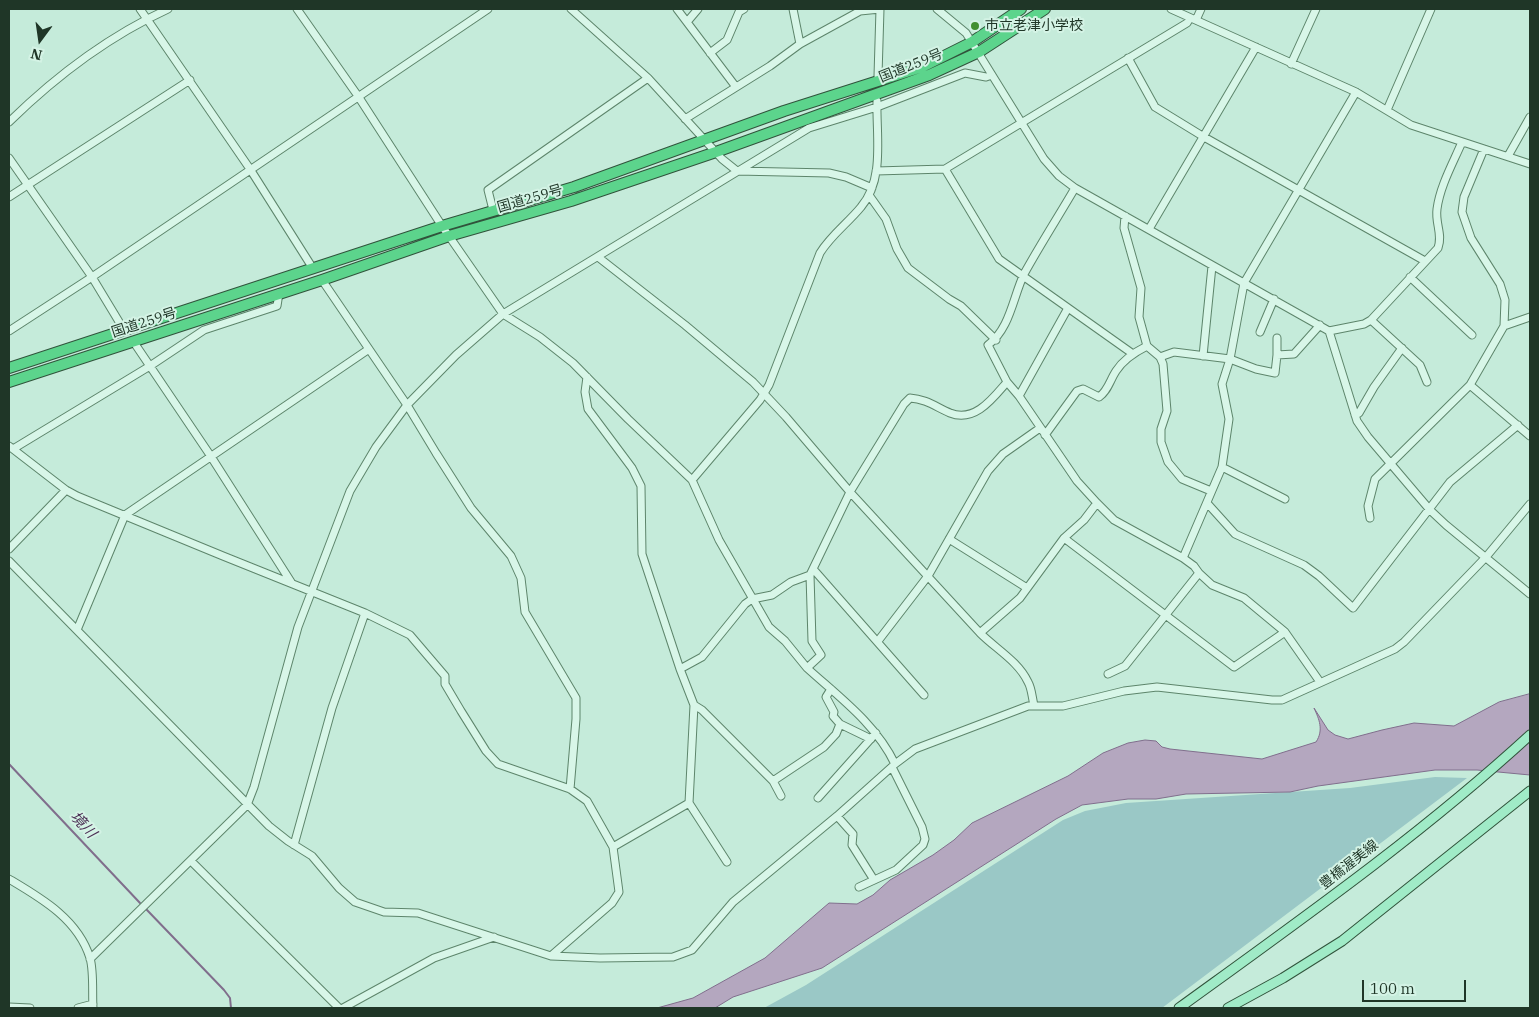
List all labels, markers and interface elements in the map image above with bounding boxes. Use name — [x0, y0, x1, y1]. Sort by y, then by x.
north arrow — [15, 15, 65, 65]
place label: 市立老津小学校 — [985, 18, 1083, 34]
marker: 市立老津小学校 — [969, 20, 981, 32]
text: N — [29, 44, 44, 65]
street label: 国道259号 — [877, 46, 945, 86]
street label: 国道259号 — [495, 182, 565, 216]
street label: 国道259号 — [109, 305, 179, 341]
water label: 境川 — [66, 808, 100, 842]
street label: 豊橋渥美線 — [1316, 837, 1382, 893]
scale bar — [1364, 970, 1468, 1002]
text: 100 m — [1370, 979, 1415, 998]

